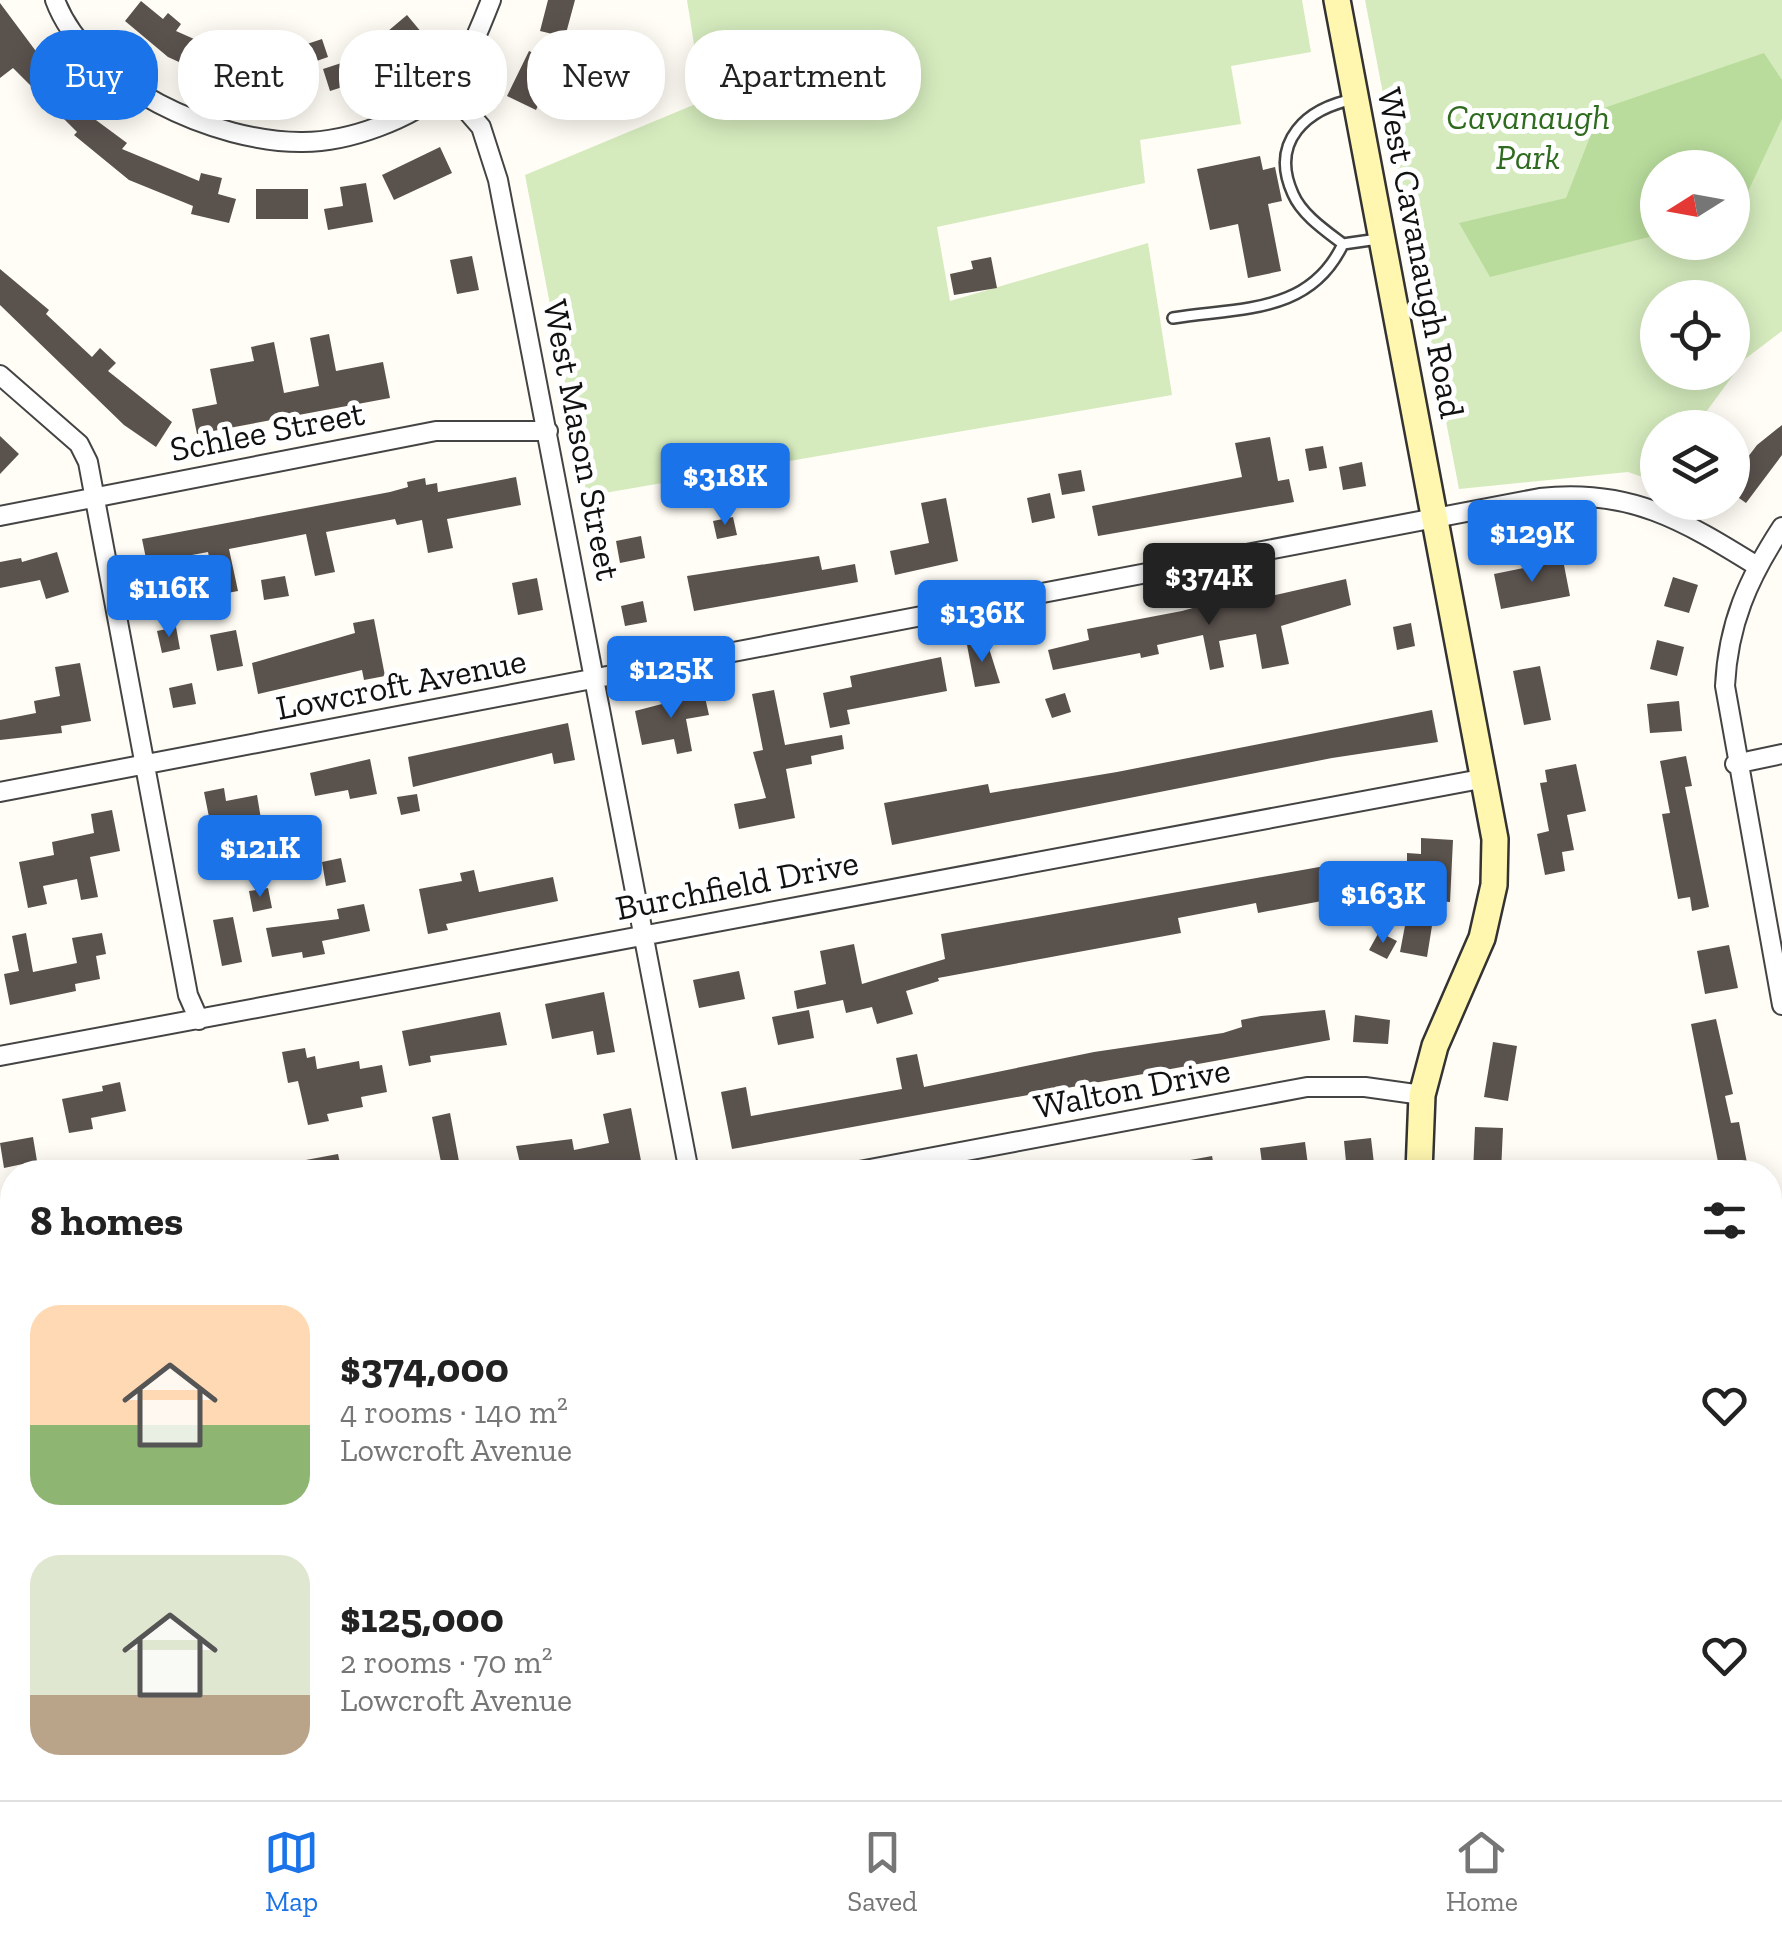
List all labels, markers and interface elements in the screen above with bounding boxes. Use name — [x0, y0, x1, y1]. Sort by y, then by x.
chip: Buy — [30, 30, 158, 120]
chip: Rent — [178, 30, 319, 120]
chip: Filters — [339, 30, 507, 120]
chip: New — [527, 30, 665, 120]
chip: Apartment — [685, 30, 921, 120]
street label: West Cavanaugh Road — [1368, 84, 1474, 422]
park label: Cavanaugh Park — [1446, 96, 1610, 178]
north arrow — [1640, 150, 1750, 260]
map controls — [1640, 150, 1750, 520]
button: locate — [1640, 280, 1750, 390]
street label: West Mason Street — [534, 296, 630, 584]
street label: Schlee Street — [166, 392, 368, 470]
button: layers — [1640, 410, 1750, 520]
pin: $318K — [655, 443, 795, 528]
text: $318K — [683, 456, 767, 494]
pin: $129K — [1462, 500, 1602, 585]
text: $129K — [1490, 513, 1574, 551]
pin: $374K — [1139, 543, 1279, 628]
pin: $116K — [99, 555, 239, 640]
text: $374K — [1165, 556, 1253, 594]
text: $116K — [129, 568, 209, 606]
pin: $136K — [912, 580, 1052, 665]
text: $136K — [940, 593, 1024, 631]
pin: $125K — [601, 636, 741, 721]
street label: Lowcroft Avenue — [272, 639, 530, 729]
text: $125K — [629, 649, 713, 687]
pin: $121K — [190, 815, 330, 900]
text: $121K — [220, 828, 300, 866]
street label: Burchfield Drive — [612, 841, 862, 929]
pin: $163K — [1313, 861, 1453, 946]
text: $163K — [1341, 874, 1425, 912]
street label: Walton Drive — [1030, 1048, 1234, 1128]
icon: filters — [1697, 1193, 1752, 1248]
text: 8 homes — [30, 1195, 183, 1246]
text: $374,000 — [340, 1342, 509, 1393]
icon: home — [110, 1345, 230, 1465]
icon: heart — [1697, 1378, 1752, 1433]
text: 4 rooms · 140 m² — [340, 1393, 568, 1431]
text: Lowcroft Avenue — [340, 1431, 572, 1469]
text: $125,000 — [340, 1592, 504, 1643]
icon: home — [110, 1595, 230, 1715]
icon: heart — [1697, 1628, 1752, 1683]
text: 2 rooms · 70 m² — [340, 1643, 553, 1681]
text: Lowcroft Avenue — [340, 1681, 572, 1719]
tab: Map — [264, 1825, 319, 1918]
tab: Saved — [847, 1825, 917, 1918]
tab: Home — [1446, 1825, 1518, 1918]

